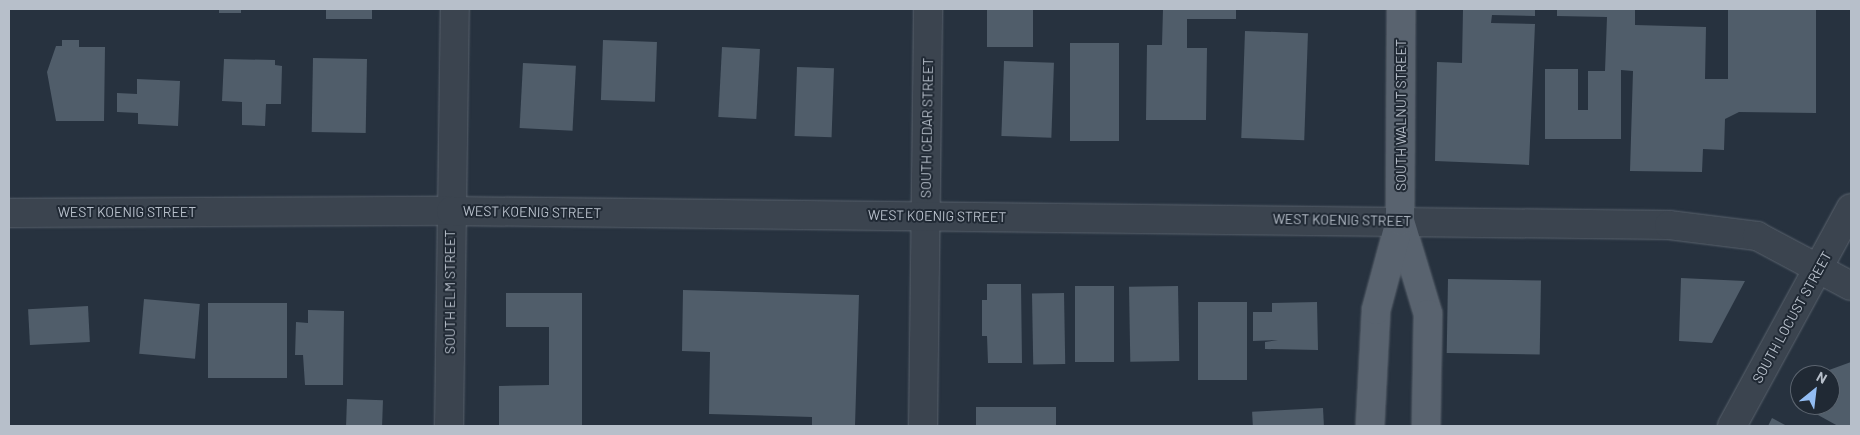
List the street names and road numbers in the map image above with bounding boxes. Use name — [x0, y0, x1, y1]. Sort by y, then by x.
street label: SOUTH WALNUT STREET — [1393, 39, 1409, 191]
street label: SOUTH CEDAR STREET — [917, 58, 937, 198]
street label: WEST KOENIG STREET — [463, 202, 601, 222]
street label: WEST KOENIG STREET — [58, 204, 196, 220]
street label: WEST KOENIG STREET — [868, 206, 1006, 226]
street label: WEST KOENIG STREET — [1273, 210, 1411, 230]
street label: SOUTH ELM STREET — [442, 230, 458, 354]
street label: SOUTH LOCUST STREET — [1749, 248, 1835, 386]

